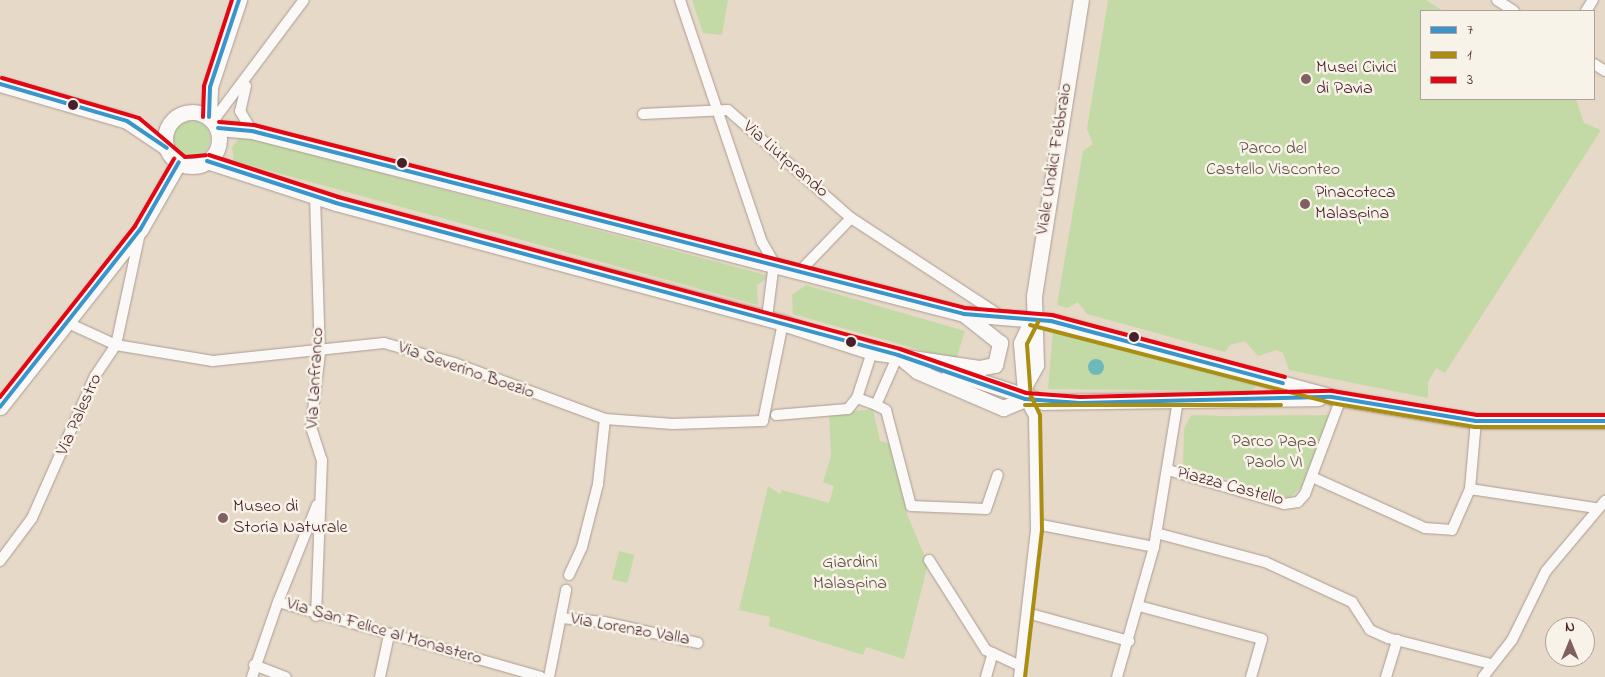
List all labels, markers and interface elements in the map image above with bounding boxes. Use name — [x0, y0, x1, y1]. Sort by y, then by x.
legend — [1420, 10, 1595, 100]
text: 7 — [1467, 19, 1473, 41]
text: 1 — [1467, 44, 1472, 66]
place label: Musei Civici di Pavia — [1316, 58, 1397, 100]
text: 3 — [1467, 69, 1473, 91]
marker: Musei Civici di Pavia — [1300, 73, 1312, 85]
street label: Viale Undici Febbraio — [1032, 82, 1078, 236]
unlabelled marker — [68, 100, 78, 110]
street label: Via Liutprando — [738, 117, 832, 203]
park label: Parco del Castello Visconteo — [1206, 139, 1340, 182]
unlabelled marker — [397, 158, 407, 168]
place label: Pinacoteca Malaspina — [1315, 183, 1395, 225]
marker: Pinacoteca Malaspina — [1299, 198, 1311, 210]
street label: Via Lanfranco — [303, 327, 329, 429]
unlabelled marker — [1129, 332, 1139, 342]
street label: Via Severino Boezio — [395, 337, 537, 405]
unlabelled marker — [846, 337, 856, 347]
street label: Via Palestro — [52, 371, 108, 459]
park label: Parco Papa Paolo VI — [1231, 432, 1317, 474]
street label: Piazza Castello — [1174, 462, 1286, 512]
place label: Museo di Storia Naturale — [233, 497, 348, 540]
marker: Museo di Storia Naturale — [217, 512, 229, 524]
park label: Giardini Malaspina — [813, 553, 887, 596]
street label: Via San Felice al Monastero — [284, 594, 484, 670]
street label: Via Lorenzo Valla — [569, 609, 691, 651]
north arrow — [1545, 617, 1595, 667]
text: N — [1565, 617, 1575, 638]

